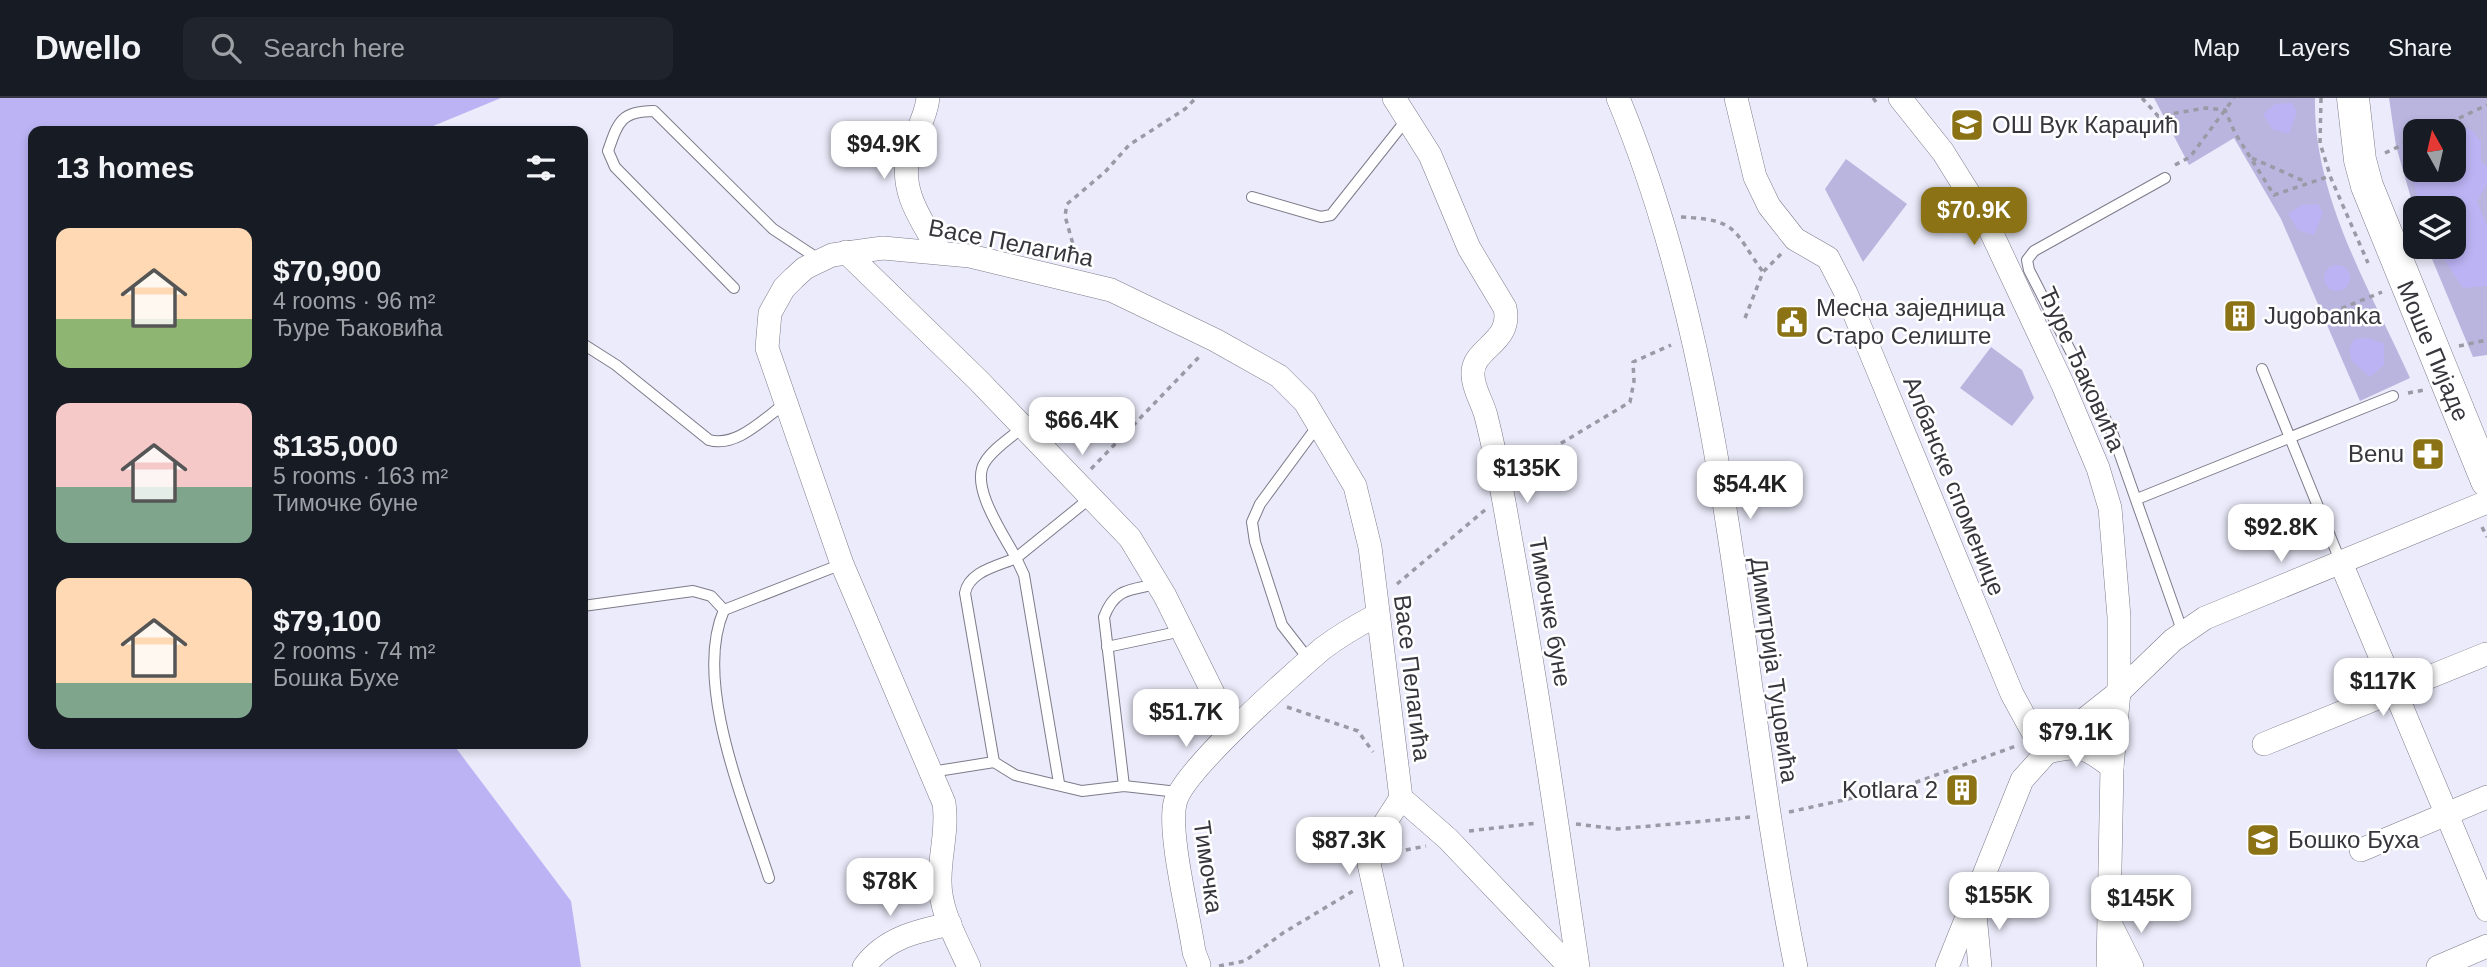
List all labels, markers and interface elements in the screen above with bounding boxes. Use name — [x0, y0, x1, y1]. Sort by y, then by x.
search box — [183, 17, 673, 80]
text: Dwello — [35, 29, 141, 66]
icon: search — [207, 29, 245, 67]
text: Search here — [263, 33, 405, 63]
text: Map — [2193, 34, 2240, 61]
text: Layers — [2278, 34, 2350, 61]
text: Share — [2388, 34, 2452, 61]
school or university icon: ОШ Вук Караџић — [1948, 106, 1986, 144]
place label: ОШ Вук Караџић — [1992, 111, 2178, 138]
north arrow — [2403, 119, 2466, 182]
map controls — [2403, 119, 2466, 259]
pin: $94.9K — [827, 122, 941, 181]
text: $94.9K — [847, 131, 921, 157]
icon: filters — [522, 149, 560, 187]
text: 13 homes — [56, 151, 194, 184]
pin: $70.9K — [1917, 188, 2031, 247]
button: layers — [2403, 196, 2466, 259]
text: $70.9K — [1937, 197, 2011, 223]
street label: Васе Пелагића — [926, 213, 1096, 272]
text: $70,900 — [273, 254, 381, 287]
icon: home — [112, 256, 196, 340]
street label: Моше Пијаде — [2392, 277, 2475, 425]
street label: Ђуре Ђаковића — [2034, 282, 2131, 456]
text: 4 rooms · 96 m² — [273, 288, 435, 314]
place label: Месна заједница Старо Селиште — [1816, 294, 2006, 349]
building icon: Jugobanka — [2221, 297, 2259, 335]
place label: Jugobanka — [2264, 302, 2382, 329]
public building icon: Месна заједница Старо Селиште — [1773, 303, 1811, 341]
text: Ђуре Ђаковића — [273, 315, 443, 341]
street label: Албанске споменице — [1898, 372, 2011, 599]
pin: $66.4K — [1025, 398, 1139, 457]
text: $66.4K — [1045, 407, 1119, 433]
text: $135,000 — [273, 429, 398, 462]
icon: home — [112, 431, 196, 515]
pharmacy icon: Benu — [2409, 435, 2447, 473]
place label: Benu — [2348, 440, 2404, 467]
pin: $135K — [1478, 446, 1576, 505]
text: $135K — [1493, 455, 1561, 481]
pin: $54.4K — [1693, 462, 1807, 521]
text: 5 rooms · 163 m² — [273, 463, 448, 489]
text: $54.4K — [1713, 471, 1787, 497]
text: Тимочке буне — [273, 490, 418, 516]
pin: $92.8K — [2224, 504, 2338, 564]
text: $92.8K — [2244, 514, 2318, 540]
street label: Тимочке буне — [1524, 535, 1577, 689]
street label: Димитрија Туцовића — [1745, 555, 1804, 785]
street label: Васе Пелагића — [1389, 593, 1436, 763]
text: $79,100 — [273, 604, 381, 637]
icon: home — [112, 606, 196, 690]
text: 2 rooms · 74 m² — [273, 638, 435, 664]
pin: $117K — [2334, 658, 2432, 718]
text: Бошка Бухе — [273, 665, 399, 691]
text: $117K — [2350, 668, 2416, 694]
pin: $51.7K — [1129, 690, 1243, 749]
text: $51.7K — [1149, 699, 1223, 725]
pin: $79.1K — [2019, 710, 2133, 769]
text: $79.1K — [2039, 719, 2113, 745]
building icon: Kotlara 2 — [1943, 771, 1981, 809]
place label: Kotlara 2 — [1842, 776, 1938, 803]
pin: $87.3K — [1292, 818, 1406, 877]
street label: Тимочка — [1189, 819, 1228, 916]
school or university icon: Бошко Буха — [2244, 821, 2282, 859]
place label: Бошко Буха — [2288, 826, 2420, 853]
text: $87.3K — [1312, 827, 1386, 853]
pin: $78K — [849, 858, 931, 918]
text: $78K — [863, 868, 917, 894]
pin: $155K — [1950, 872, 2048, 932]
pin: $145K — [2092, 876, 2190, 935]
text: $155K — [1965, 882, 2033, 908]
text: $145K — [2107, 885, 2175, 911]

